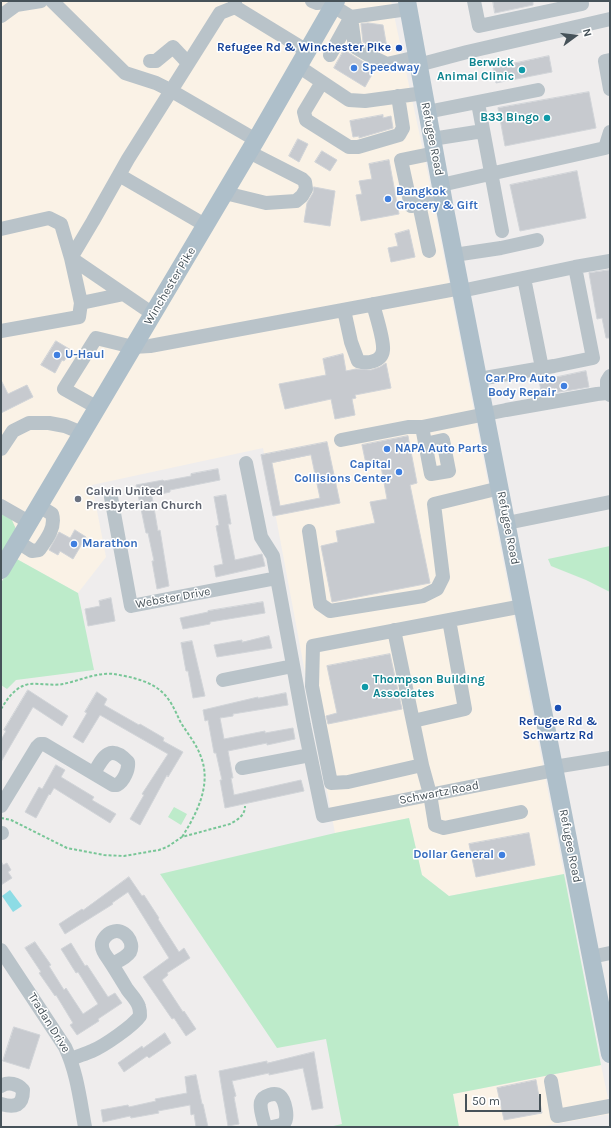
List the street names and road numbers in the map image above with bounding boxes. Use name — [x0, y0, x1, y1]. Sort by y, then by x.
street label: Refugee Road — [418, 101, 446, 177]
street label: Winchester Pike — [141, 244, 199, 328]
street label: Refugee Road — [494, 490, 522, 566]
street label: Webster Drive — [134, 584, 212, 612]
street label: Schwartz Road — [398, 778, 480, 808]
street label: Refugee Road — [556, 808, 584, 884]
street label: Tradan Drive — [25, 990, 73, 1056]

